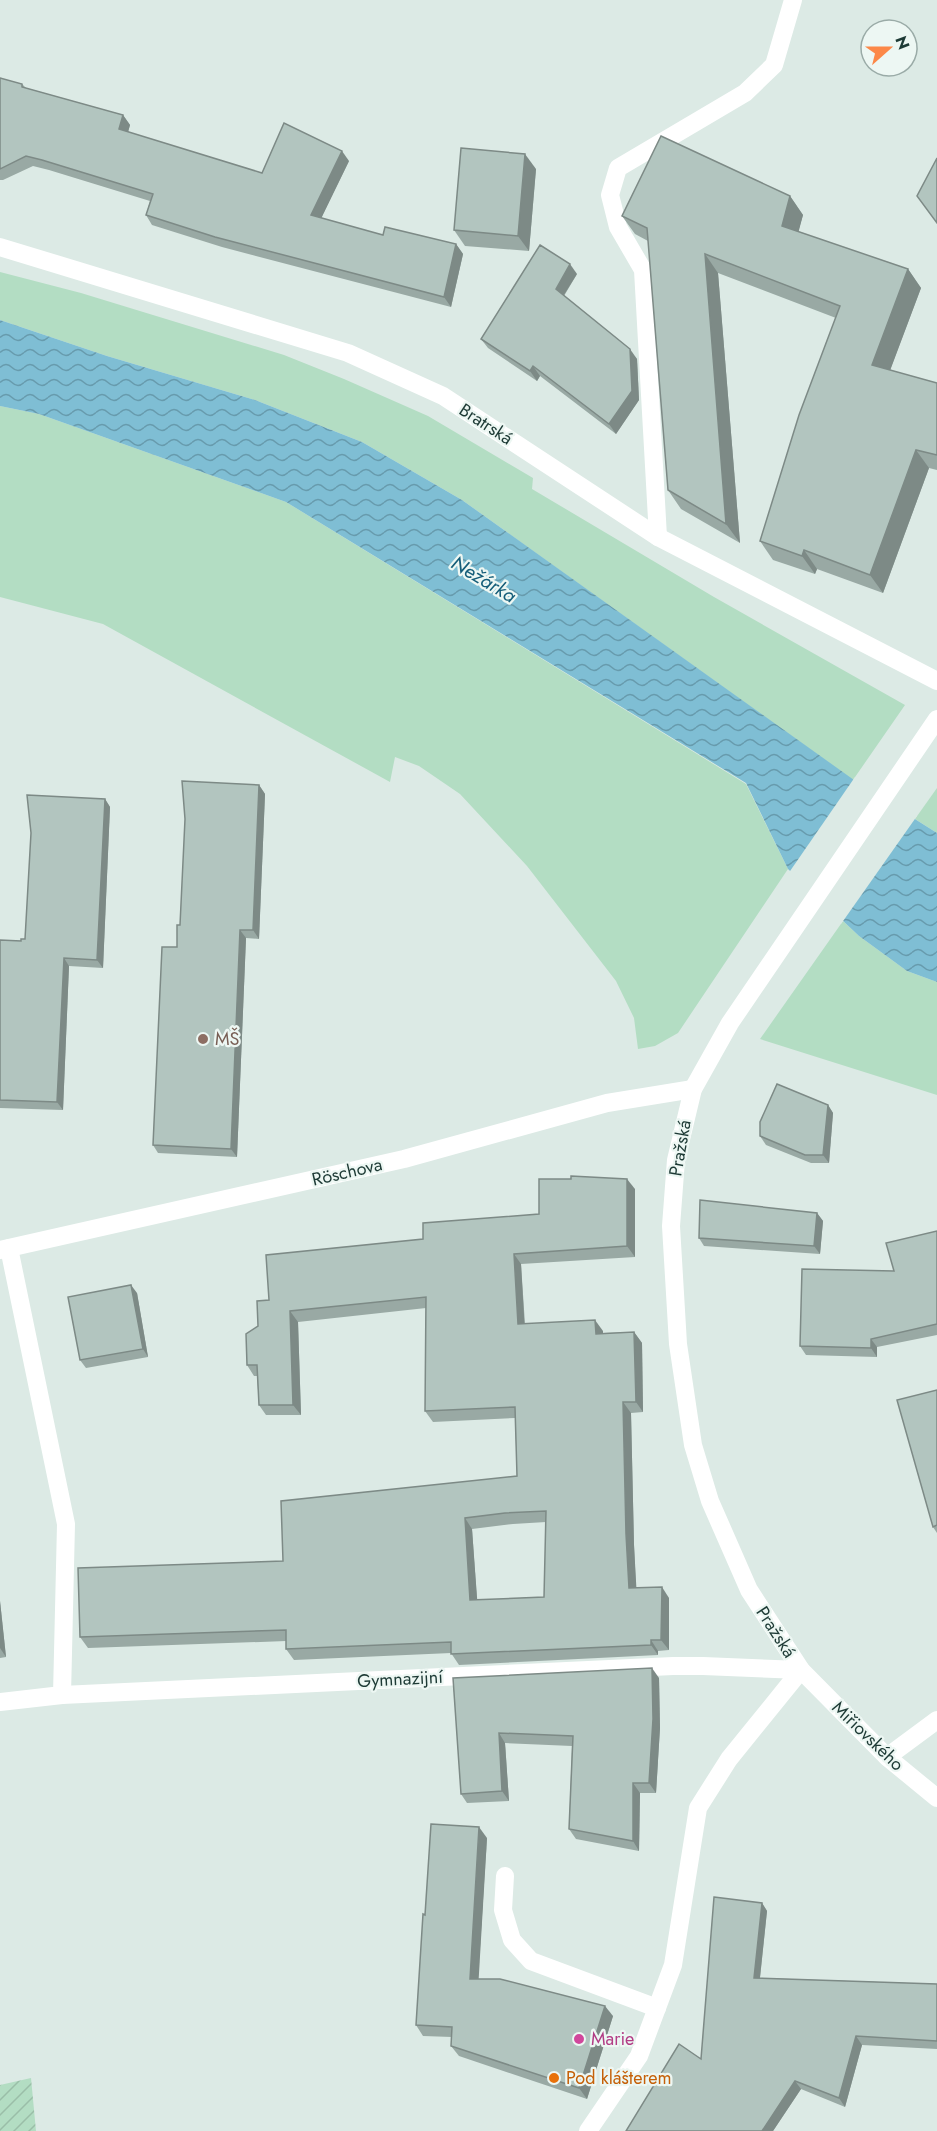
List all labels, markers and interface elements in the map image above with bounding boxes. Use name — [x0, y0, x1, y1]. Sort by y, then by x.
north arrow — [859, 18, 919, 78]
text: N — [890, 33, 916, 53]
street label: Bratrská — [454, 397, 518, 451]
water label: Nežárka — [446, 549, 522, 610]
place label: MŠ — [215, 1026, 240, 1052]
marker: MŠ — [196, 1032, 210, 1046]
street label: Pražská — [662, 1118, 698, 1178]
street label: Röschova — [309, 1151, 385, 1193]
street label: Pražská — [750, 1601, 802, 1663]
street label: Gymnazijní — [356, 1664, 445, 1694]
street label: Miřiovského — [826, 1695, 910, 1777]
place label: Marie — [591, 2026, 634, 2052]
marker: Marie — [572, 2032, 586, 2046]
place label: Pod klášterem — [566, 2065, 672, 2091]
marker: Pod klášterem — [547, 2071, 561, 2085]

